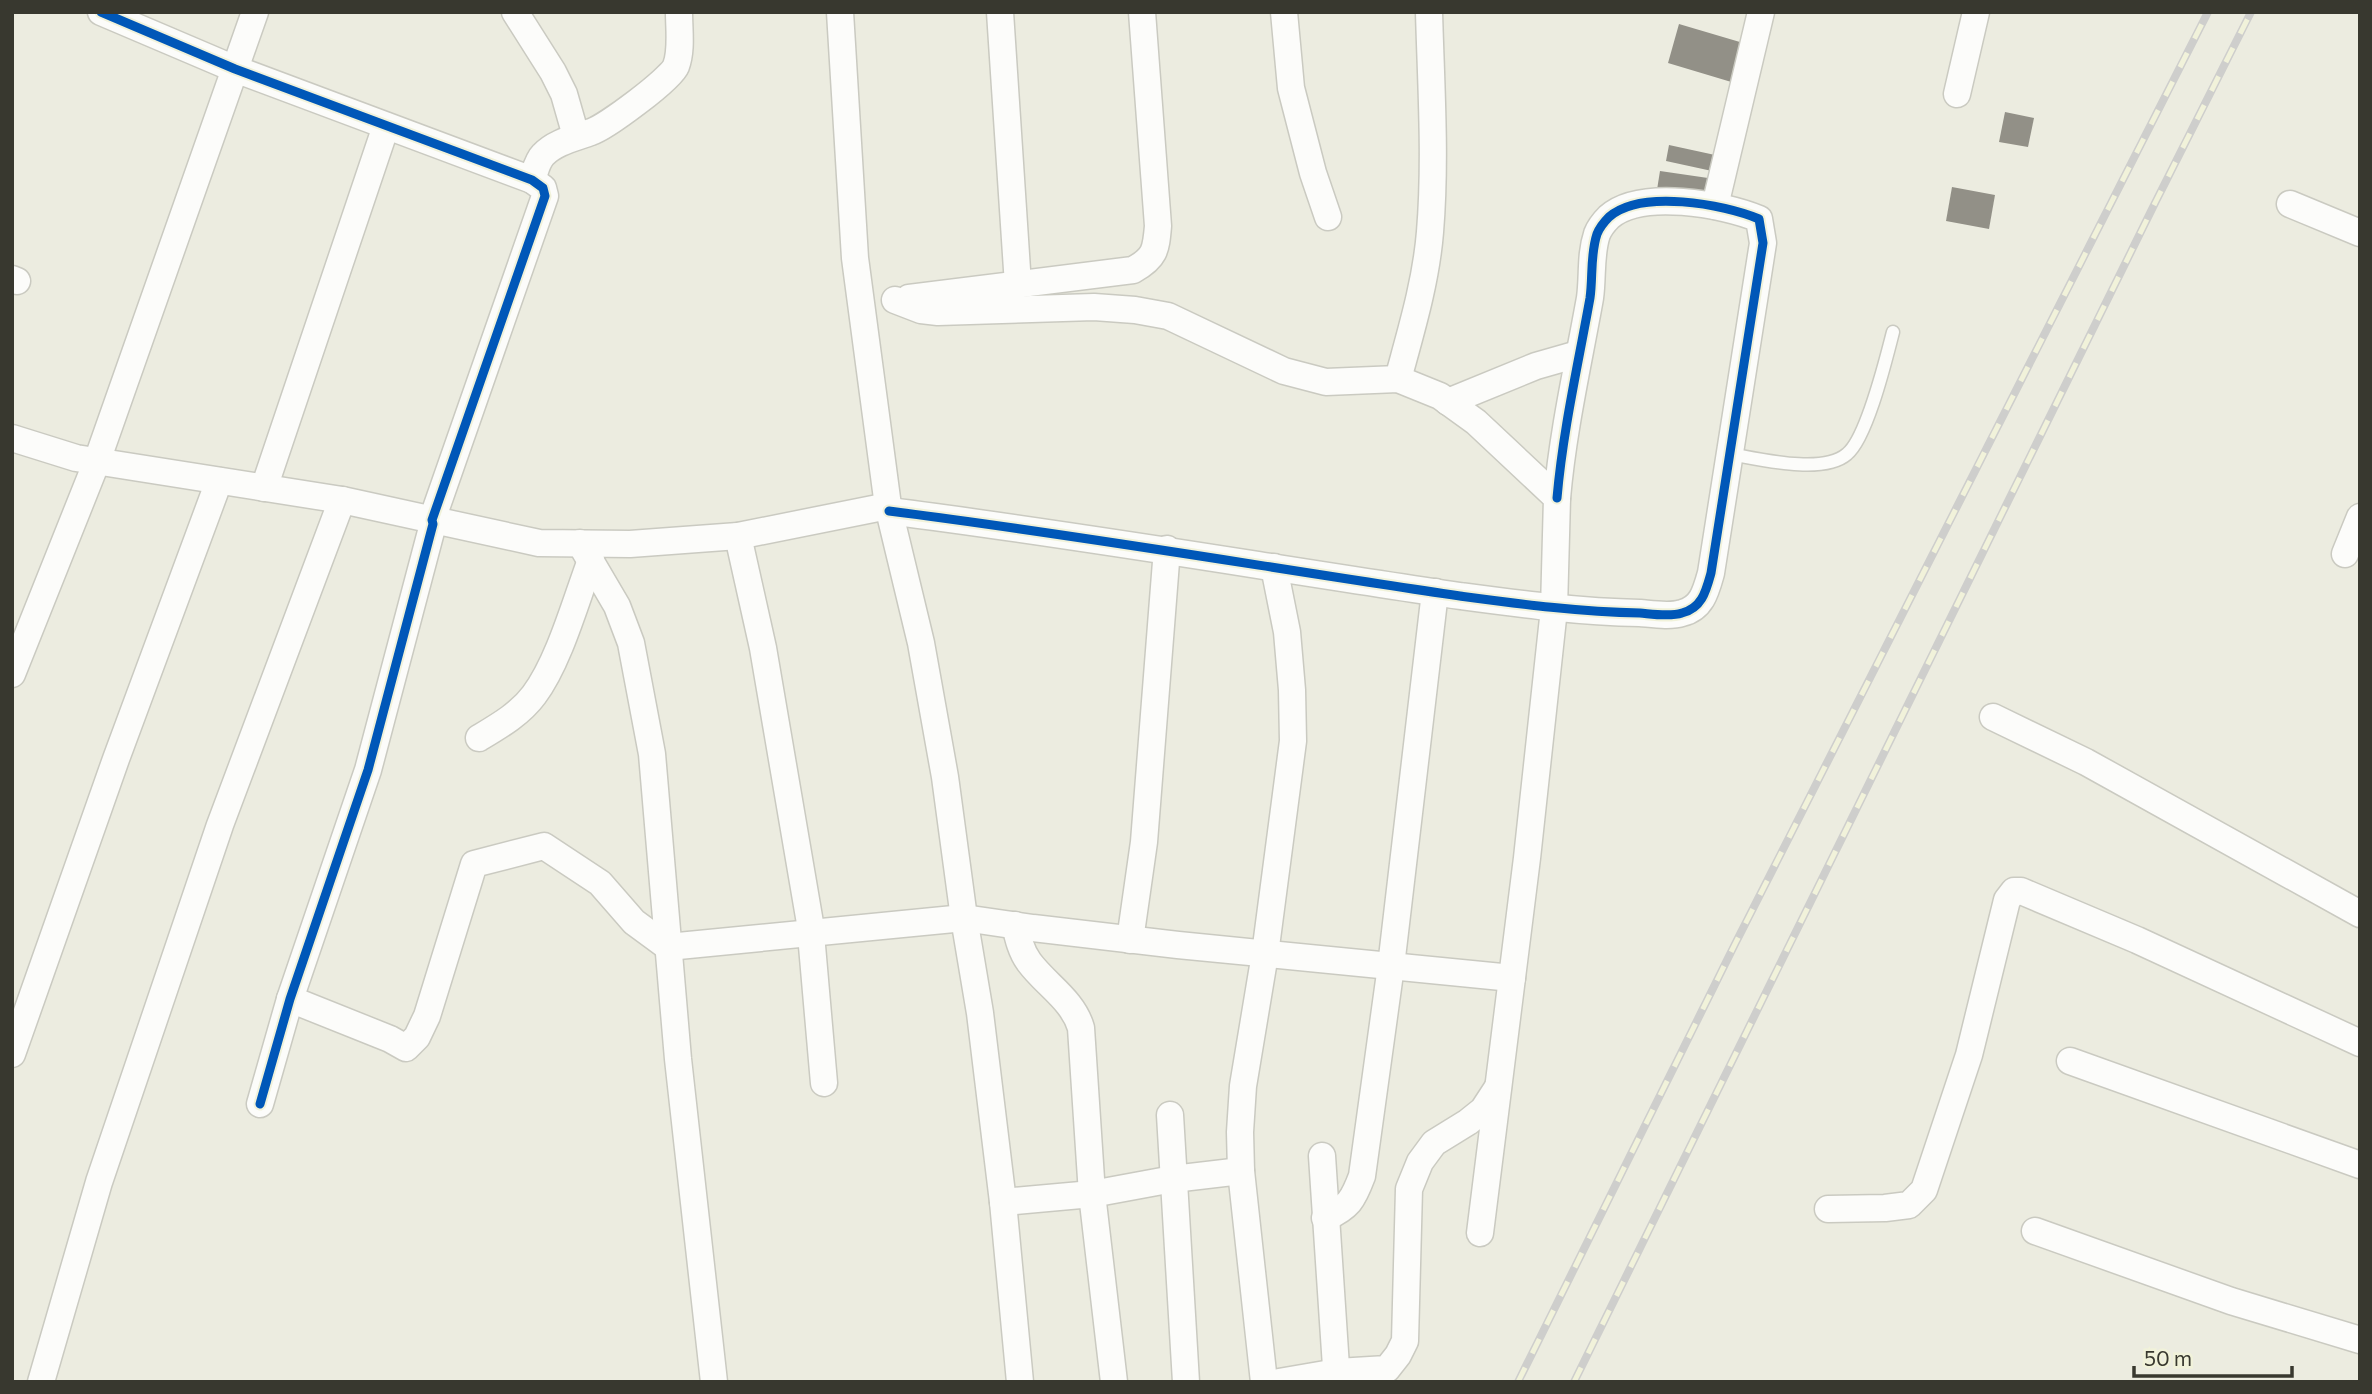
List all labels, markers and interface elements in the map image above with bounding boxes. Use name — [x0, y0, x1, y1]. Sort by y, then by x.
scale bar — [2134, 1334, 2292, 1378]
text: 50 m — [2144, 1345, 2192, 1370]

